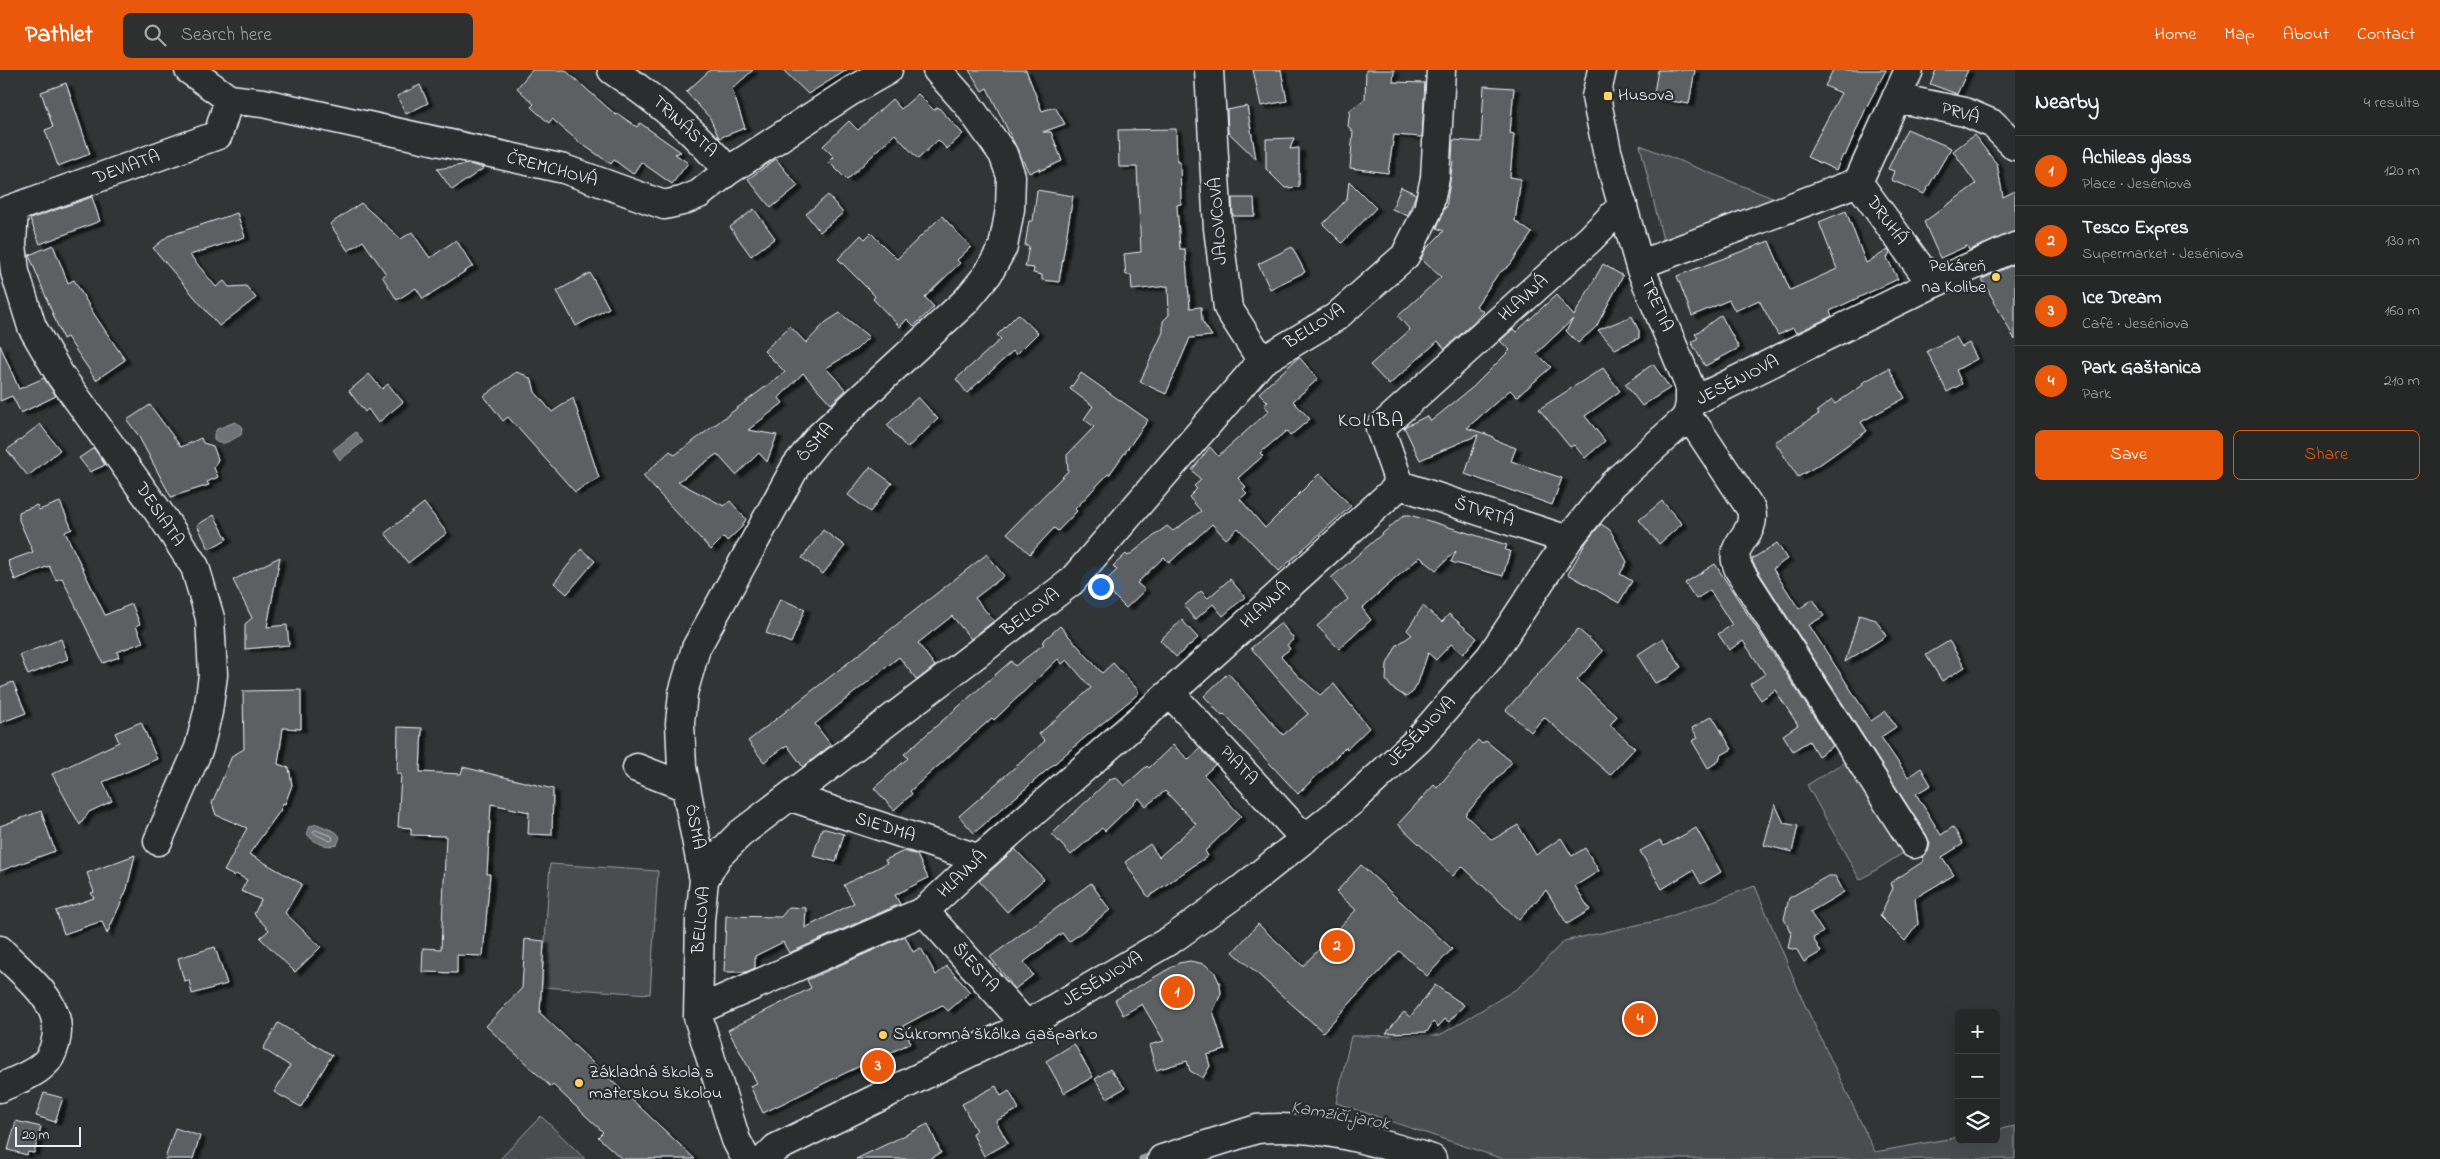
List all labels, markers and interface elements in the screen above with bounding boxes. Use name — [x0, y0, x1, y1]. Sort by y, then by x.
search box — [123, 13, 473, 58]
text: Pathlet — [25, 18, 93, 53]
icon: search — [141, 21, 169, 49]
text: Search here — [181, 22, 272, 49]
text: Home — [2155, 22, 2196, 48]
text: Map — [2224, 22, 2255, 48]
text: About — [2283, 22, 2329, 48]
text: Contact — [2357, 22, 2415, 48]
place label: Husova — [1618, 83, 1674, 109]
text: Nearby — [2035, 88, 2099, 118]
street label: TRINÁSTA — [646, 90, 722, 164]
marker: Husova — [1602, 90, 1614, 102]
text: 4 results — [2364, 91, 2420, 115]
street label: PRVÁ — [1938, 96, 1982, 132]
street label: DEVIATA — [89, 144, 164, 192]
street label: ČREMCHOVÁ — [504, 145, 600, 195]
text: Achileas glass — [2082, 145, 2192, 172]
text: 1 — [2048, 159, 2054, 183]
text: 120 m — [2384, 159, 2420, 183]
text: Place · Jeséniova — [2082, 172, 2192, 196]
street label: JALOVCOVÁ — [1203, 176, 1235, 266]
street label: DRUHÁ — [1859, 190, 1913, 251]
text: Tesco Expres — [2082, 215, 2189, 242]
text: 2 — [2047, 229, 2055, 253]
text: 130 m — [2385, 229, 2420, 253]
text: Supermarket · Jeséniova — [2082, 242, 2243, 266]
place label: Pekáreň na Kolibe — [1922, 254, 1987, 301]
street label: HLAVNÁ — [1493, 269, 1555, 329]
marker: Pekáreň na Kolibe — [1990, 271, 2002, 283]
street label: TRETIA — [1633, 274, 1679, 336]
text: Ice Dream — [2082, 285, 2162, 312]
street label: BELLOVA — [1279, 298, 1350, 357]
text: 3 — [2048, 299, 2054, 323]
text: 160 m — [2385, 299, 2420, 323]
text: Café · Jeséniova — [2082, 312, 2189, 336]
street label: JESÉNIOVA — [1692, 349, 1784, 413]
text: Park Gaštanica — [2082, 355, 2201, 382]
text: 4 — [2048, 369, 2054, 393]
text: 210 m — [2384, 369, 2420, 393]
text: Park — [2082, 382, 2111, 406]
district label: KOLIBA — [1338, 407, 1404, 436]
street label: ÔSMA — [791, 417, 841, 469]
button: Save — [2035, 430, 2223, 480]
button: Share — [2233, 430, 2420, 480]
street label: DESIATA — [127, 477, 190, 552]
street label: ŠTVRTÁ — [1451, 491, 1517, 535]
your location — [1088, 574, 1114, 600]
street label: HLAVNÁ — [1235, 576, 1297, 636]
street label: BELLOVA — [995, 582, 1066, 644]
street label: JESÉNIOVA — [1381, 691, 1463, 773]
street label: PIATA — [1213, 740, 1263, 792]
street label: ÔSMA — [677, 802, 711, 852]
street label: SIEDMA — [852, 806, 918, 850]
street label: HLAVNÁ — [932, 845, 994, 905]
street label: BELLOVA — [686, 885, 718, 956]
pin: 2 — [1321, 927, 1353, 965]
street label: ŠIESTA — [945, 937, 1005, 999]
street label: JESÉNIOVA — [1058, 946, 1148, 1014]
pin: 1 — [1161, 973, 1193, 1011]
pin: 4 — [1624, 1000, 1656, 1038]
map controls — [1955, 1009, 2000, 1144]
button: + — [1955, 1009, 2000, 1054]
place label: Súkromná škôlka Gašparko — [893, 1022, 1098, 1048]
marker: Súkromná škôlka Gašparko — [877, 1029, 889, 1041]
pin: 3 — [862, 1047, 894, 1085]
button: − — [1955, 1054, 2000, 1099]
place label: Základná škola s materskou školou — [589, 1060, 722, 1107]
marker: Základná škola s materskou školou — [573, 1077, 585, 1089]
water label: Kamzičí jarok — [1289, 1094, 1392, 1138]
button: layers — [1955, 1099, 2000, 1144]
scale bar — [15, 1124, 81, 1147]
text: 20 m — [22, 1125, 49, 1146]

